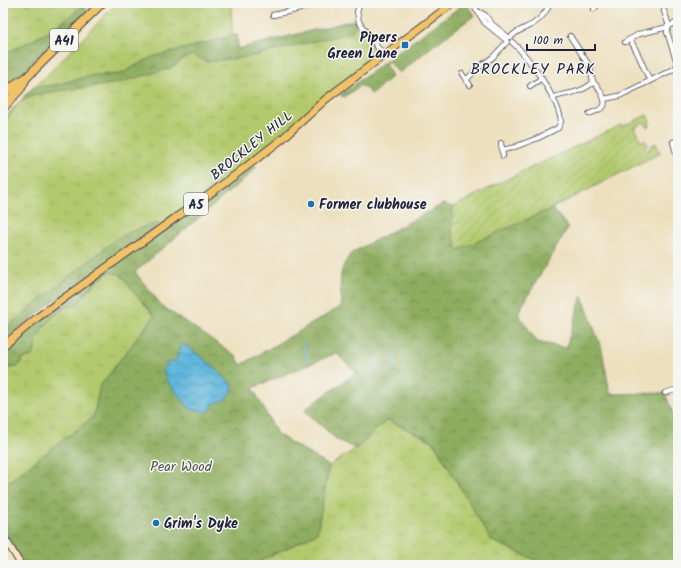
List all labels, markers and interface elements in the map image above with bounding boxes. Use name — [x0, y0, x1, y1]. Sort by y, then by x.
scale bar — [527, 26, 595, 52]
place label: Pipers Green Lane — [327, 27, 397, 65]
road number: A41 — [50, 29, 78, 51]
text: 100 m — [533, 31, 564, 50]
marker: Pipers Green Lane — [400, 40, 410, 50]
district label: BROCKLEY PARK — [471, 58, 595, 82]
street label: BROCKLEY HILL — [206, 105, 298, 186]
road number: A5 — [184, 193, 208, 215]
place label: Former clubhouse — [319, 194, 427, 216]
marker: Former clubhouse — [306, 199, 316, 209]
park label: Pear Wood — [150, 456, 213, 478]
place label: Grim's Dyke — [164, 513, 238, 535]
marker: Grim's Dyke — [151, 518, 161, 528]

